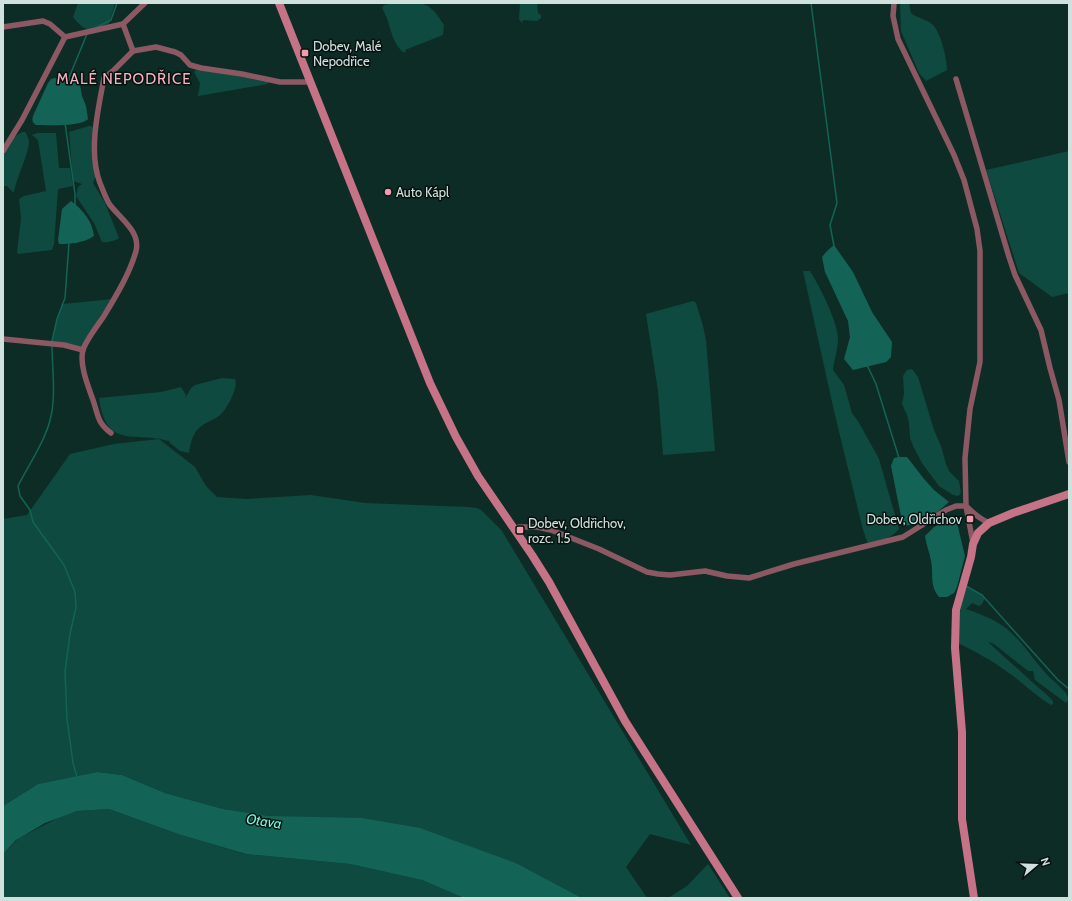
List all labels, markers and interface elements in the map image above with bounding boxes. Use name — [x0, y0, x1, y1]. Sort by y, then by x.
place label: Dobev, Malé Nepodřice — [313, 38, 382, 69]
marker: Dobev, Malé Nepodřice — [300, 48, 310, 58]
district label: MALÉ NEPODŘICE — [57, 69, 191, 88]
place label: Auto Kápl — [396, 184, 449, 200]
marker: Auto Kápl — [383, 187, 393, 197]
place label: Dobev, Oldřichov — [867, 511, 963, 527]
marker: Dobev, Oldřichov — [965, 514, 975, 524]
place label: Dobev, Oldřichov, rozc. 1.5 — [528, 515, 626, 546]
marker: Dobev, Oldřichov, rozc. 1.5 — [515, 525, 525, 535]
water label: Otava — [245, 809, 283, 833]
north arrow — [1016, 845, 1056, 885]
text: N — [1038, 856, 1053, 868]

